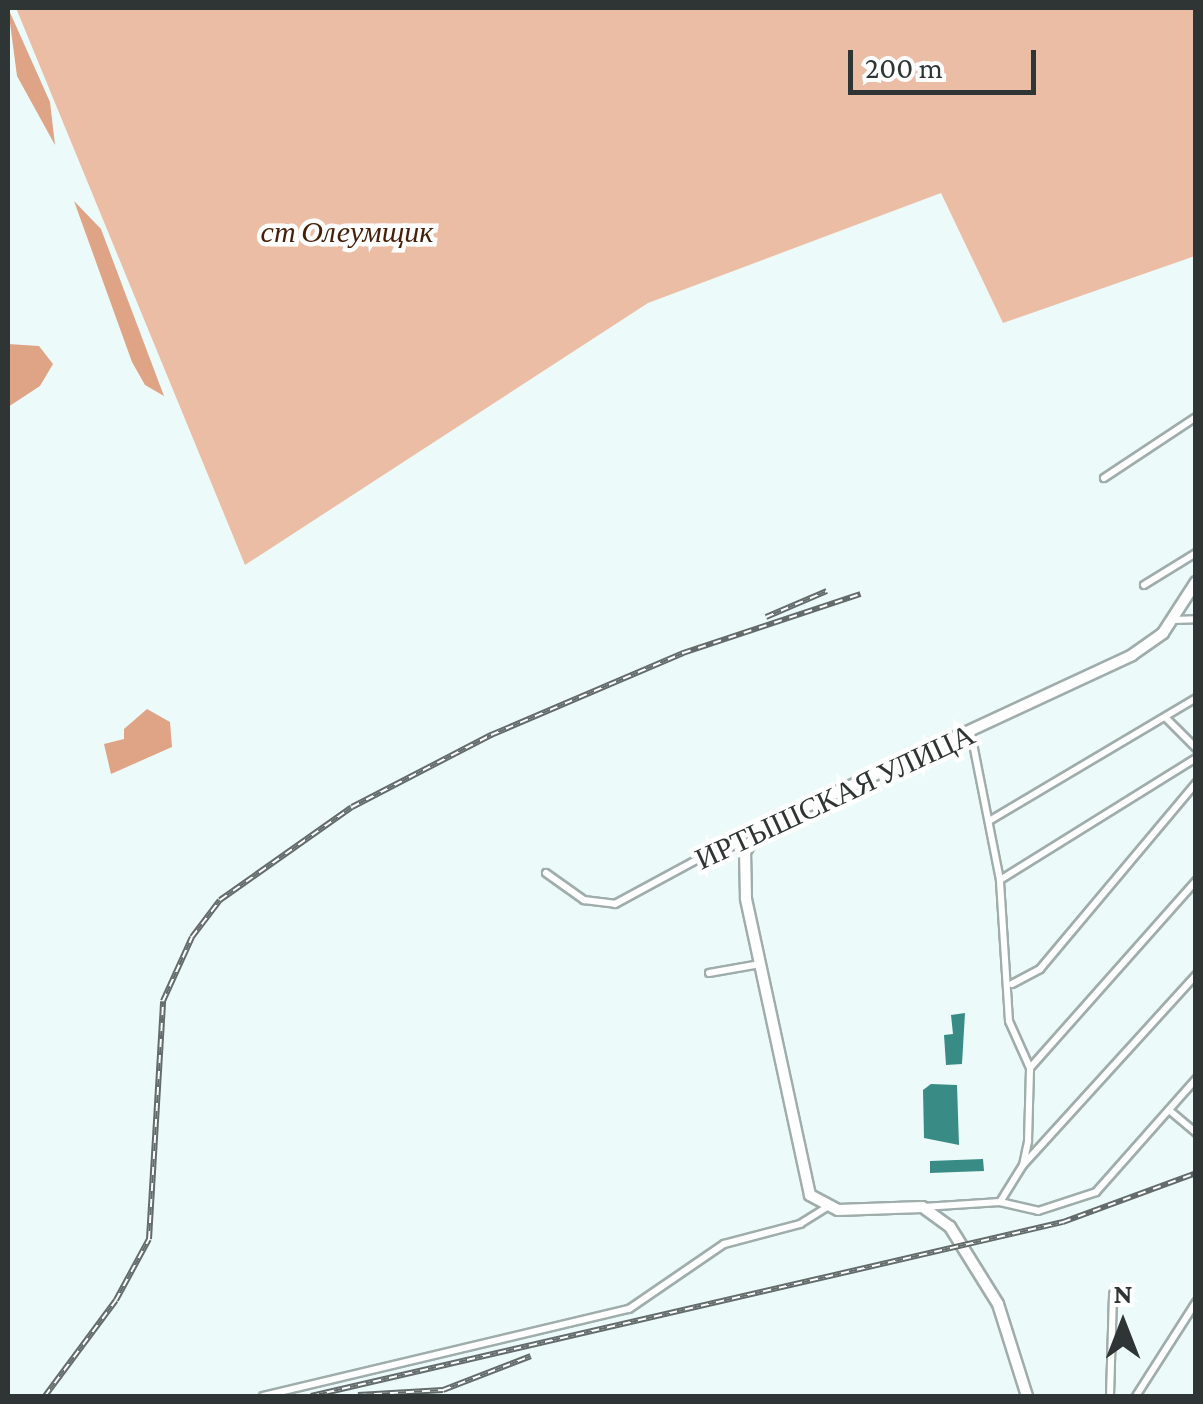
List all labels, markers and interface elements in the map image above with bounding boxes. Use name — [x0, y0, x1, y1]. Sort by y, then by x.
scale bar — [853, 30, 1040, 92]
text: 200 m — [865, 51, 943, 84]
park label: ст Олеумщик — [261, 214, 433, 250]
street label: ИРТЫШСКАЯ УЛИЦА — [690, 716, 980, 878]
north arrow — [1073, 1274, 1173, 1374]
text: N — [1113, 1278, 1133, 1309]

